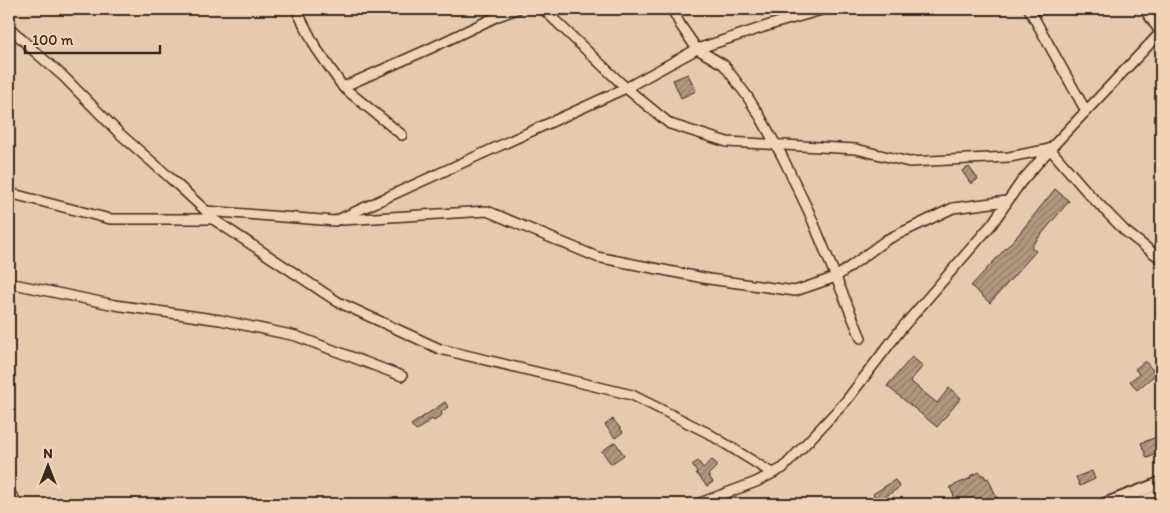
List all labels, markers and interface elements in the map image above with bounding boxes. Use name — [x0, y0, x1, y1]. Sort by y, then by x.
scale bar — [25, 22, 160, 54]
text: 100 m — [32, 31, 74, 49]
north arrow — [22, 440, 72, 490]
text: N — [43, 445, 53, 462]

